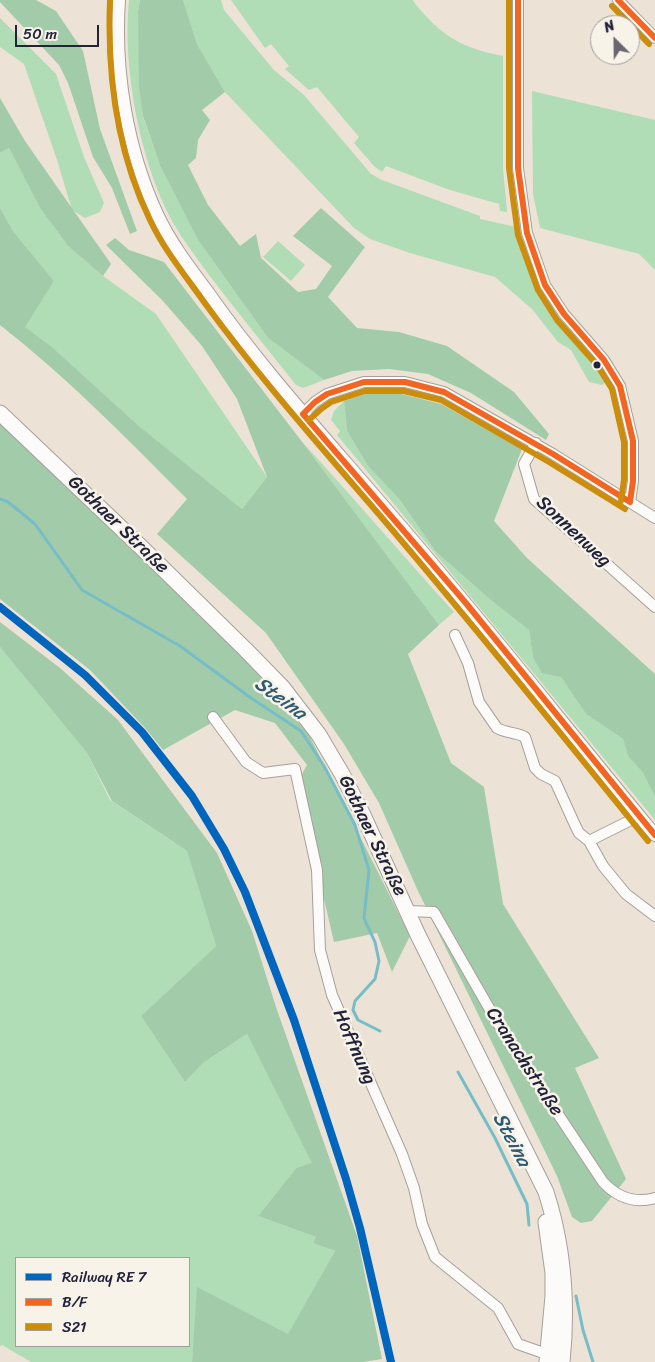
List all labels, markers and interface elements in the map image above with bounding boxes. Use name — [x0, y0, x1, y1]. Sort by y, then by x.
text: N — [600, 13, 619, 40]
scale bar — [18, 15, 101, 47]
north arrow — [590, 15, 640, 65]
text: 50 m — [23, 21, 57, 47]
unlabelled marker — [592, 360, 602, 370]
street label: Gothaer Straße — [63, 471, 173, 579]
street label: Sonnenweg — [531, 492, 615, 572]
water label: Steina — [250, 672, 310, 726]
street label: Gothaer Straße — [333, 772, 411, 900]
street label: Cranachstraße — [480, 1003, 568, 1121]
street label: Hoffnung — [327, 1006, 381, 1088]
water label: Steina — [487, 1109, 535, 1171]
legend — [15, 1257, 190, 1347]
text: Railway RE 7 — [62, 1264, 146, 1290]
text: B/F — [62, 1289, 87, 1315]
text: S21 — [62, 1314, 87, 1340]

